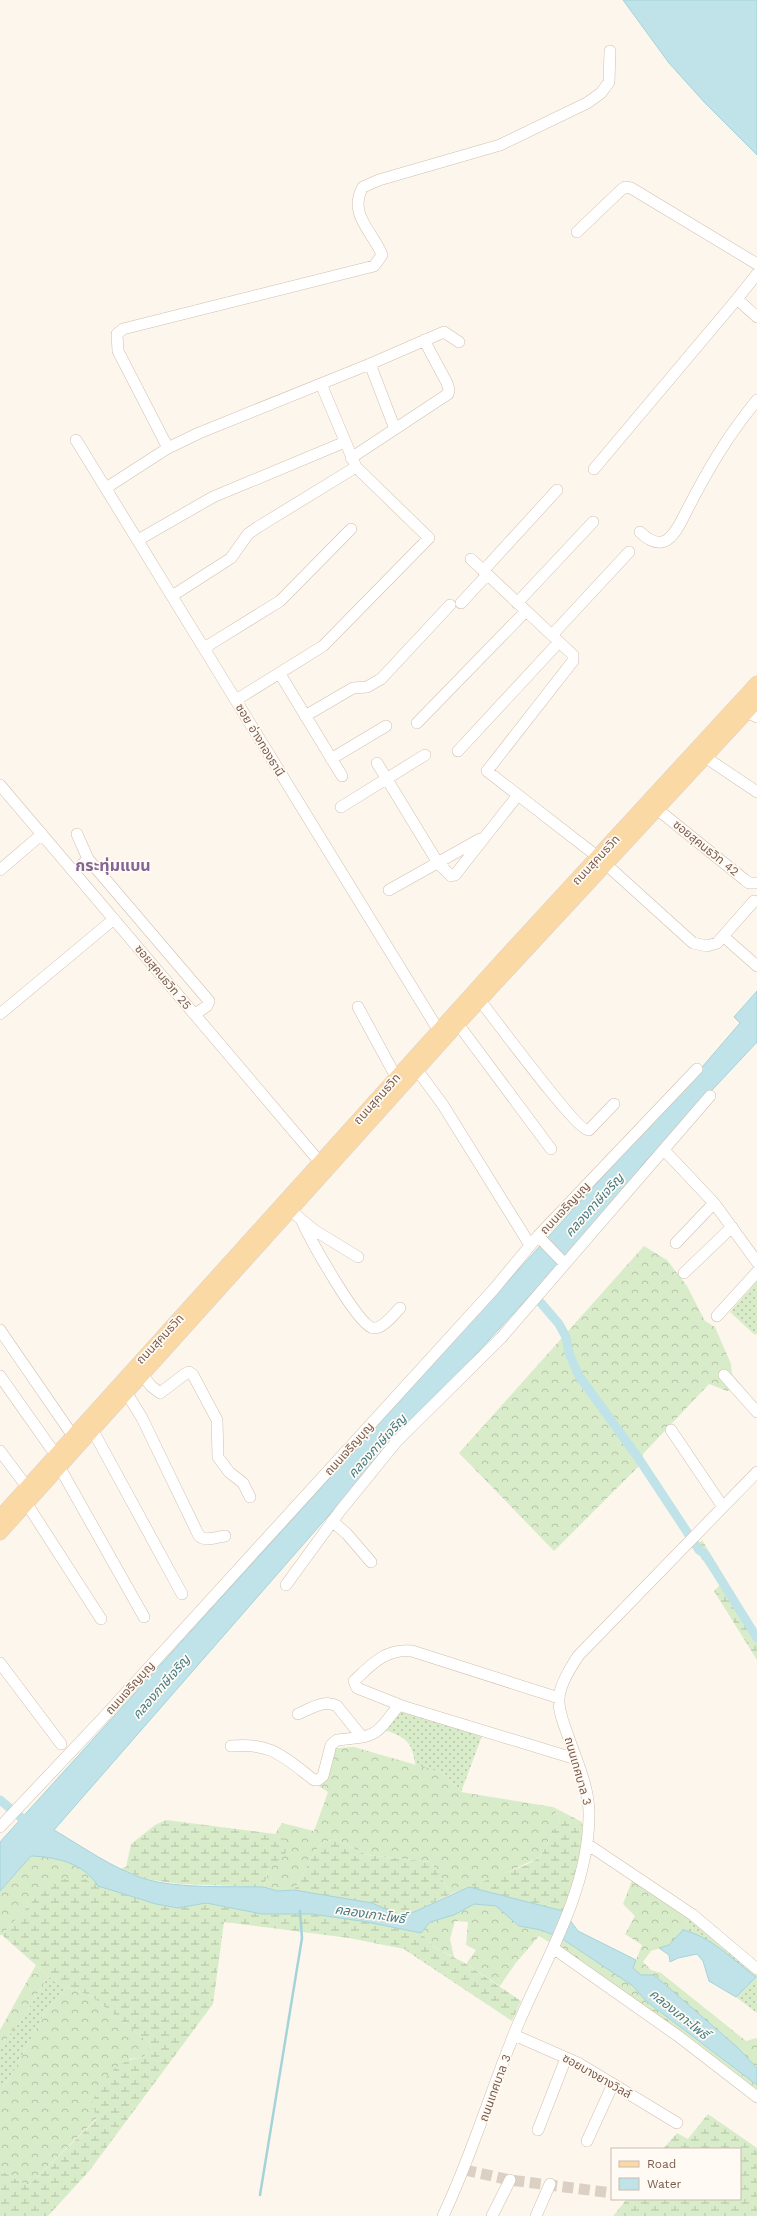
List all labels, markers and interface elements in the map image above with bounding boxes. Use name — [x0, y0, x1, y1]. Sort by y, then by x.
street label: ซอย อ่างทองธานี — [233, 701, 287, 779]
street label: ซอยสุคนธวิท 42 — [670, 817, 742, 879]
street label: ถนนสุคนธวิท — [569, 832, 623, 888]
district label: กระทุ่มแบน — [75, 856, 151, 875]
street label: ซอยสุคนธวิท 25 — [132, 942, 194, 1012]
street label: ถนนสุคนธวิท — [351, 1071, 403, 1127]
water label: คลองภาษีเจริญ — [562, 1169, 627, 1240]
street label: ถนนเจริญบุญ — [537, 1179, 593, 1237]
street label: ถนนสุคนธวิท — [133, 1311, 187, 1367]
water label: คลองภาษีเจริญ — [345, 1410, 410, 1481]
street label: ถนนเจริญบุญ — [322, 1420, 376, 1478]
water label: คลองภาษีเจริญ — [129, 1651, 194, 1722]
street label: ถนนเจริญบุญ — [103, 1659, 157, 1717]
street label: ถนนเทศบาล 3 — [562, 1735, 594, 1807]
water label: คลองเกาะโพธิ์ — [334, 1901, 410, 1927]
water label: คลองเกาะโพธิ์ — [647, 1986, 715, 2045]
street label: ซอยบางยางวิลล์ — [560, 2051, 634, 2101]
street label: ถนนเทศบาล 3 — [476, 2053, 514, 2123]
legend — [611, 2148, 741, 2200]
text: Road — [647, 2157, 676, 2171]
text: Water — [647, 2177, 682, 2191]

